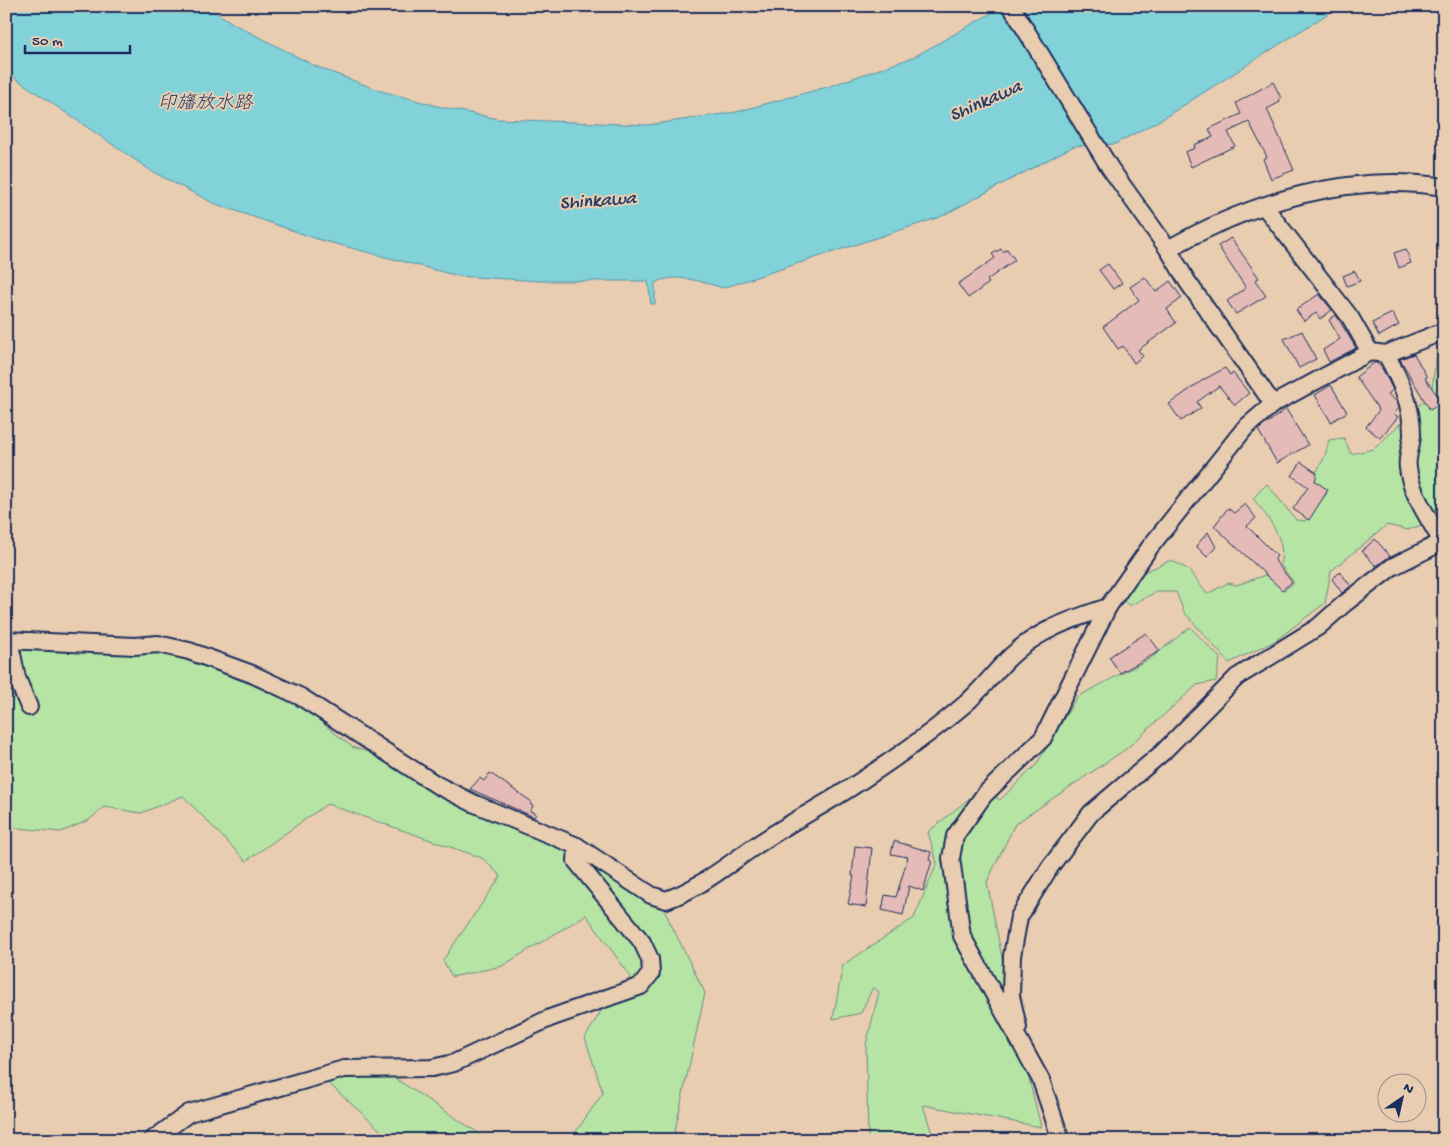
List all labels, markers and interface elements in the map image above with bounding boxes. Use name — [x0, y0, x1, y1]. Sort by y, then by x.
scale bar — [25, 22, 130, 54]
text: 50 m — [32, 33, 63, 51]
water label: Shinkawa — [946, 75, 1027, 128]
water label: 印旛放水路 — [157, 92, 253, 116]
water label: Shinkawa — [559, 188, 638, 216]
north arrow — [1378, 1074, 1428, 1124]
text: N — [1399, 1080, 1416, 1099]

